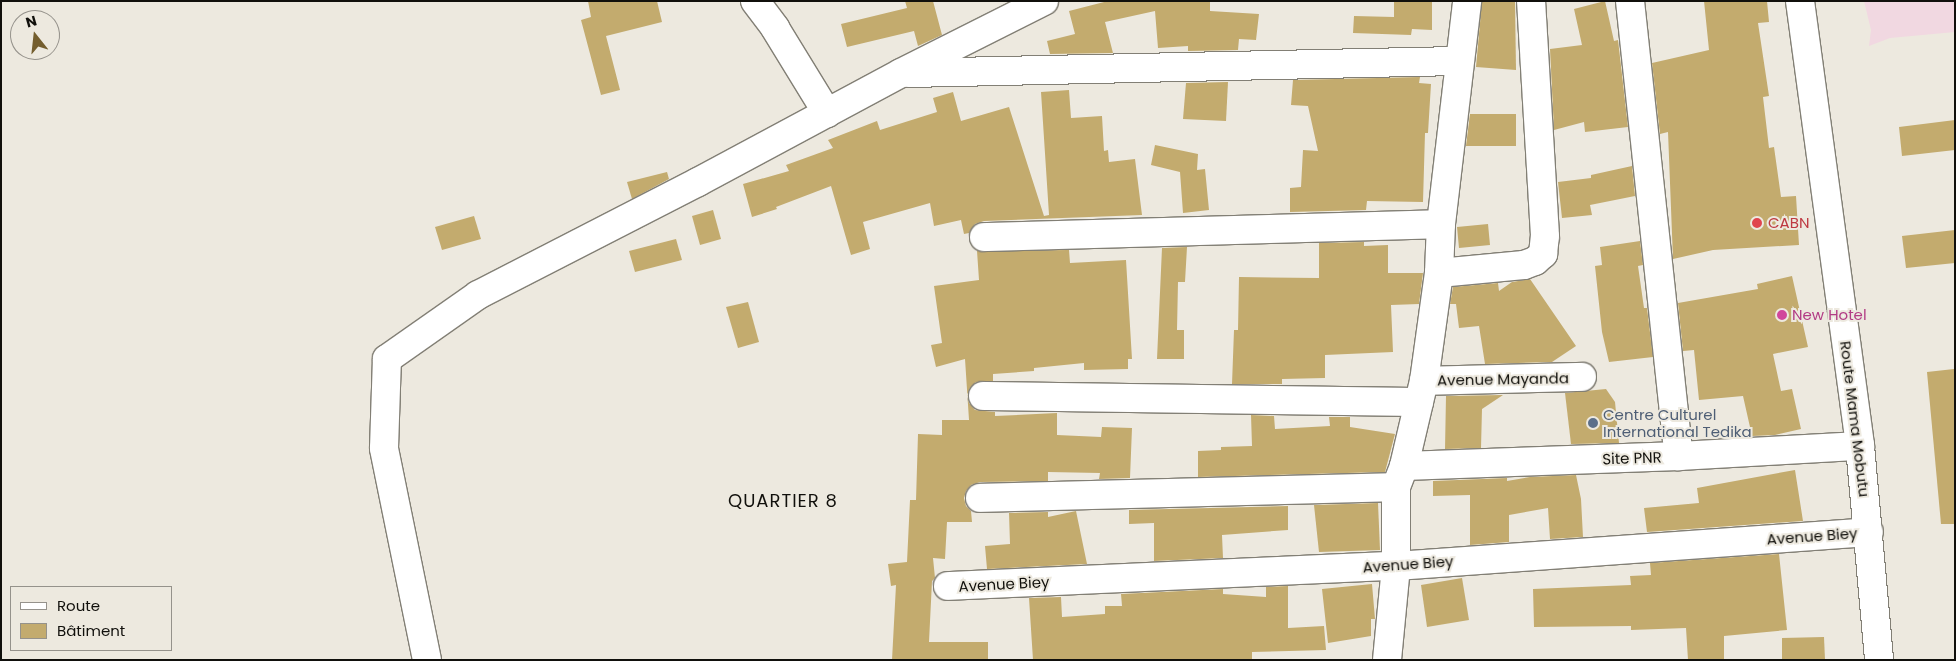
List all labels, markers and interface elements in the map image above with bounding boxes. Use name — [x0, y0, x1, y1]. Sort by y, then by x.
north arrow — [10, 10, 60, 60]
text: N — [23, 10, 39, 33]
place label: CABN — [1768, 214, 1809, 232]
marker: CABN — [1750, 216, 1764, 230]
place label: New Hotel — [1792, 306, 1867, 324]
marker: New Hotel — [1776, 309, 1788, 321]
street label: Route Mama Mobutu — [1836, 340, 1874, 498]
street label: Avenue Mayanda — [1437, 369, 1569, 389]
place label: Centre Culturel International Tedika — [1603, 405, 1752, 440]
marker: Centre Culturel International Tedika — [1587, 417, 1599, 429]
street label: Site PNR — [1602, 448, 1662, 468]
district label: QUARTIER 8 — [727, 490, 839, 512]
street label: Avenue Biey — [1766, 524, 1858, 548]
street label: Avenue Biey — [1362, 552, 1454, 576]
street label: Avenue Biey — [958, 573, 1050, 595]
legend — [10, 586, 172, 651]
text: Route — [57, 595, 100, 616]
text: Bâtiment — [57, 620, 125, 641]

